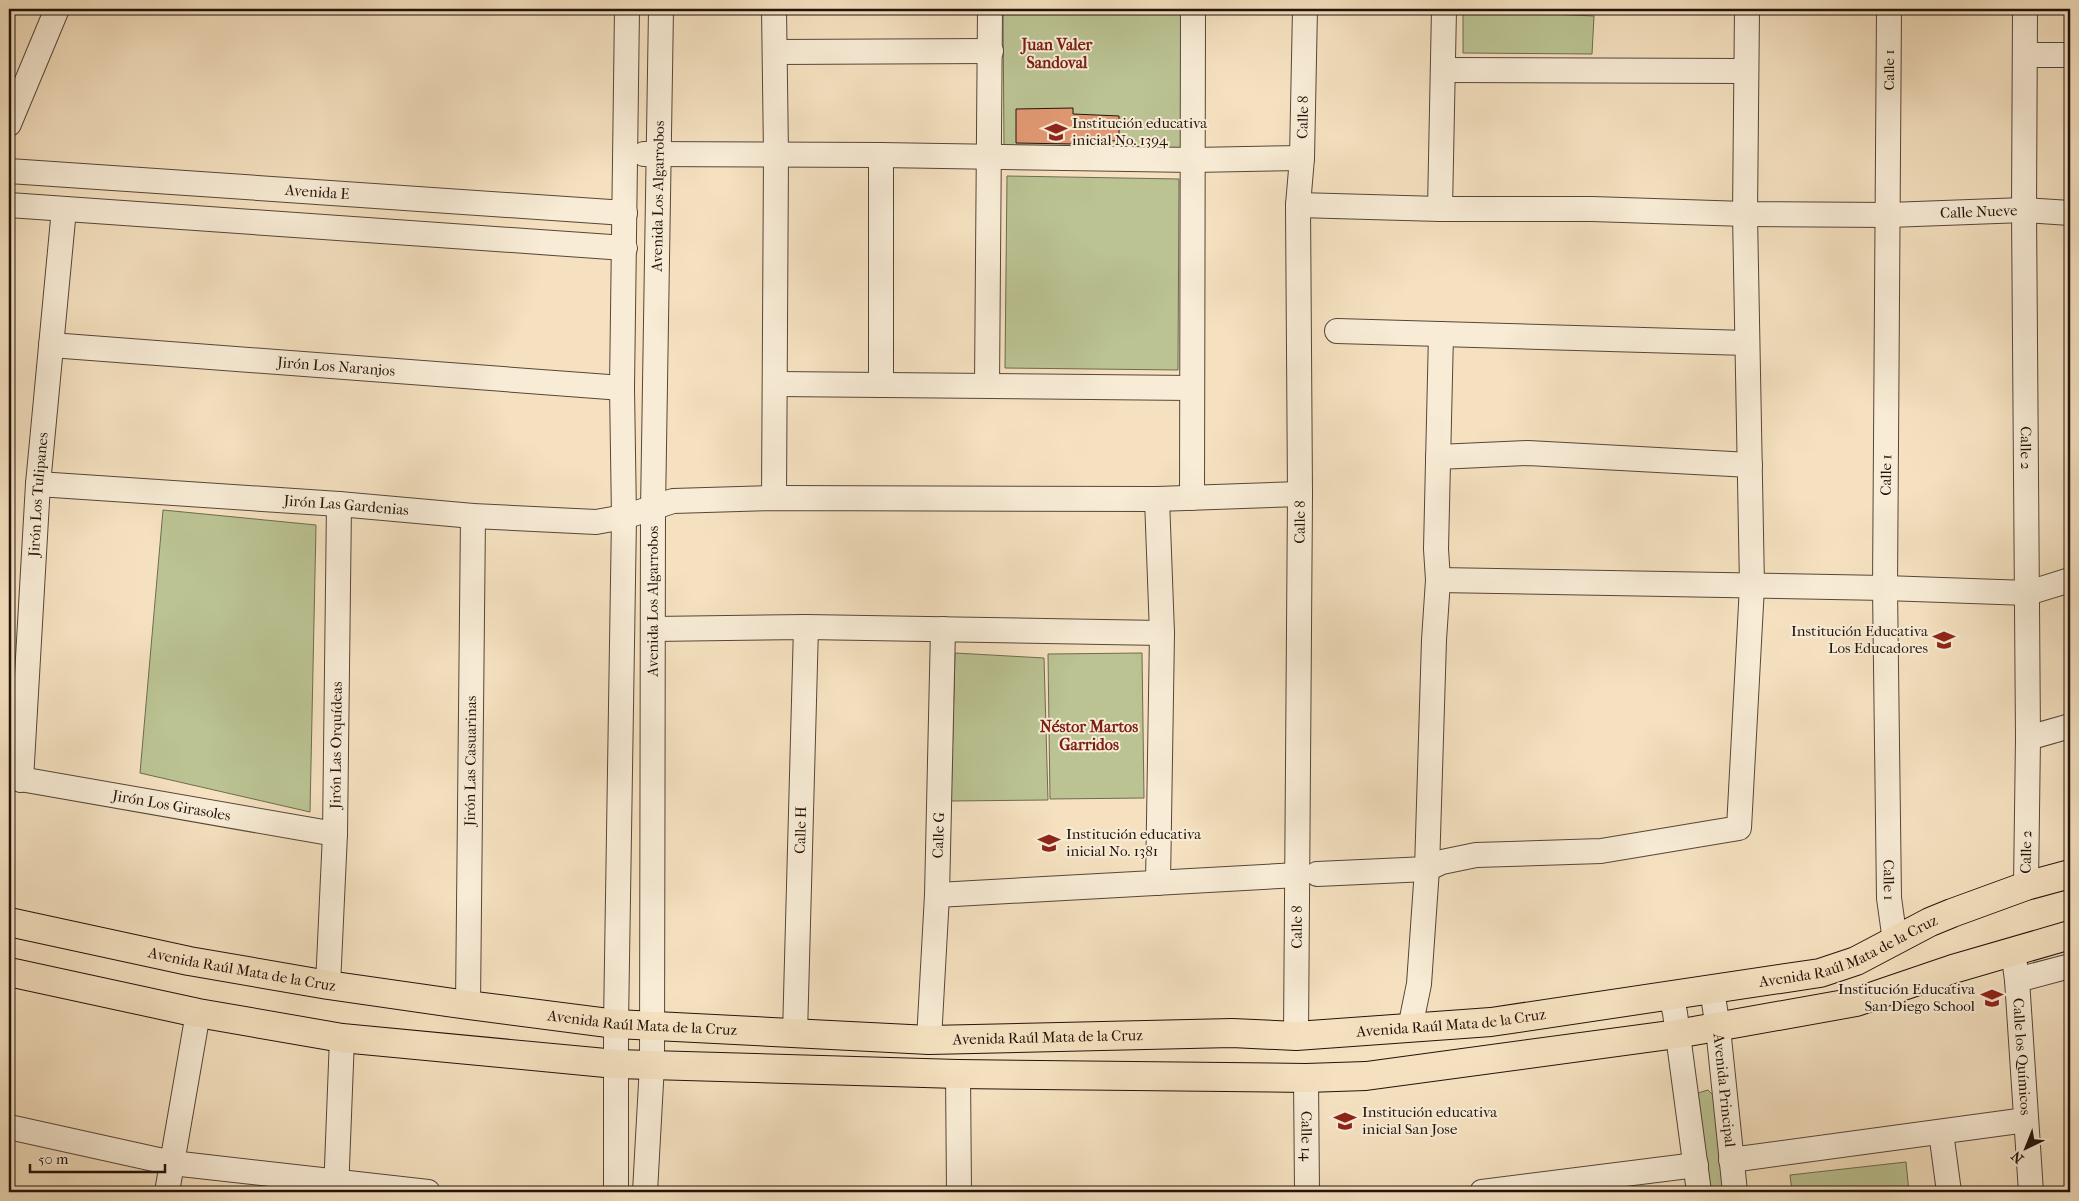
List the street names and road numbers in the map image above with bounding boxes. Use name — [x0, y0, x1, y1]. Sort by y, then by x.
street label: Calle 1 — [1880, 49, 1898, 91]
street label: Calle 8 — [1293, 95, 1312, 139]
street label: Avenida Los Algarrobos — [648, 120, 668, 273]
street label: Avenida E — [283, 181, 350, 203]
street label: Calle Nueve — [1940, 201, 2018, 222]
street label: Jirón Los Naranjos — [276, 353, 396, 380]
street label: Calle 2 — [2017, 426, 2035, 470]
street label: Jirón Los Tulipanes — [25, 431, 52, 558]
street label: Calle 1 — [1877, 454, 1895, 496]
street label: Jirón Las Gardenias — [282, 491, 410, 519]
street label: Calle 8 — [1291, 500, 1309, 544]
street label: Avenida Los Algarrobos — [644, 525, 662, 678]
street label: Jirón Las Orquídeas — [326, 681, 346, 810]
street label: Jirón Las Casuarinas — [461, 695, 480, 827]
street label: Jirón Los Girasoles — [110, 786, 232, 825]
street label: Calle H — [791, 806, 810, 854]
street label: Calle G — [929, 811, 948, 859]
street label: Calle 2 — [2017, 830, 2035, 874]
street label: Calle 1 — [1880, 859, 1898, 901]
street label: Calle 8 — [1288, 905, 1306, 949]
street label: Avenida Raúl Mata de la Cruz — [1757, 911, 1940, 991]
street label: Avenida Raúl Mata de la Cruz — [146, 943, 337, 995]
street label: Calle los Químicos — [2009, 997, 2035, 1116]
street label: Avenida Raúl Mata de la Cruz — [1355, 1005, 1547, 1041]
street label: Avenida Raúl Mata de la Cruz — [545, 1006, 738, 1039]
street label: Avenida Raúl Mata de la Cruz — [951, 1026, 1143, 1048]
street label: Avenida Principal — [1710, 1031, 1739, 1148]
street label: Calle 14 — [1297, 1111, 1316, 1162]

